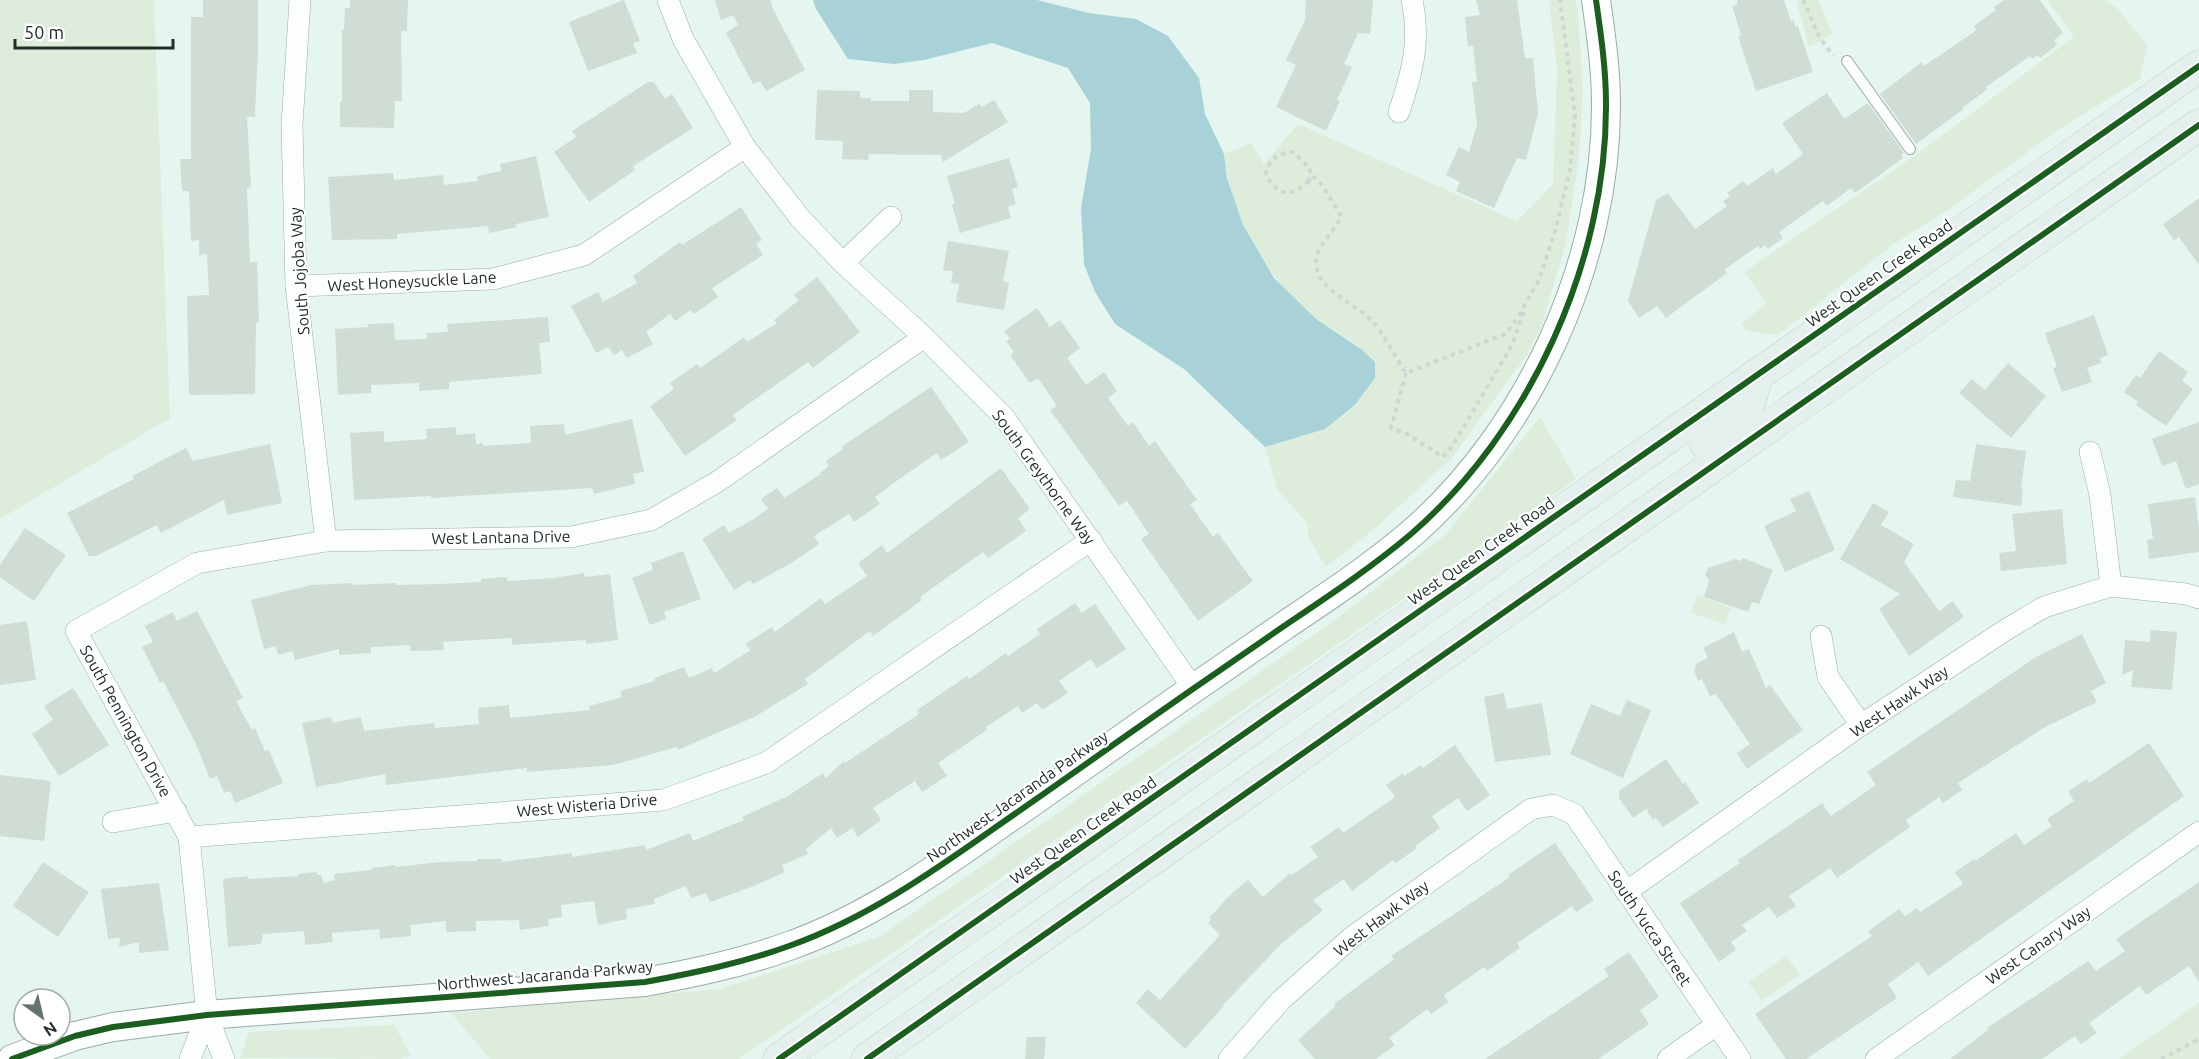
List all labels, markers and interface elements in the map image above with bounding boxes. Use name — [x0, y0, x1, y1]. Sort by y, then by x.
scale bar — [15, 12, 172, 50]
text: 50 m — [24, 22, 64, 42]
street label: South Jojoba Way — [286, 206, 312, 336]
street label: West Queen Creek Road — [1802, 216, 1956, 330]
street label: West Honeysuckle Lane — [327, 268, 497, 294]
street label: South Greythorne Way — [989, 406, 1099, 548]
street label: West Queen Creek Road — [1404, 494, 1558, 608]
street label: West Lantana Drive — [431, 527, 571, 547]
street label: South Pennington Drive — [77, 642, 175, 800]
street label: West Hawk Way — [1847, 661, 1952, 740]
street label: Northwest Jacaranda Parkway — [923, 726, 1111, 866]
street label: West Queen Creek Road — [1006, 773, 1160, 887]
street label: West Wisteria Drive — [516, 790, 658, 820]
street label: South Yucca Street — [1605, 867, 1696, 990]
street label: West Hawk Way — [1330, 876, 1432, 960]
street label: West Canary Way — [1982, 902, 2094, 988]
street label: Northwest Jacaranda Parkway — [436, 957, 654, 993]
north arrow — [12, 987, 72, 1047]
text: N — [40, 1019, 60, 1040]

